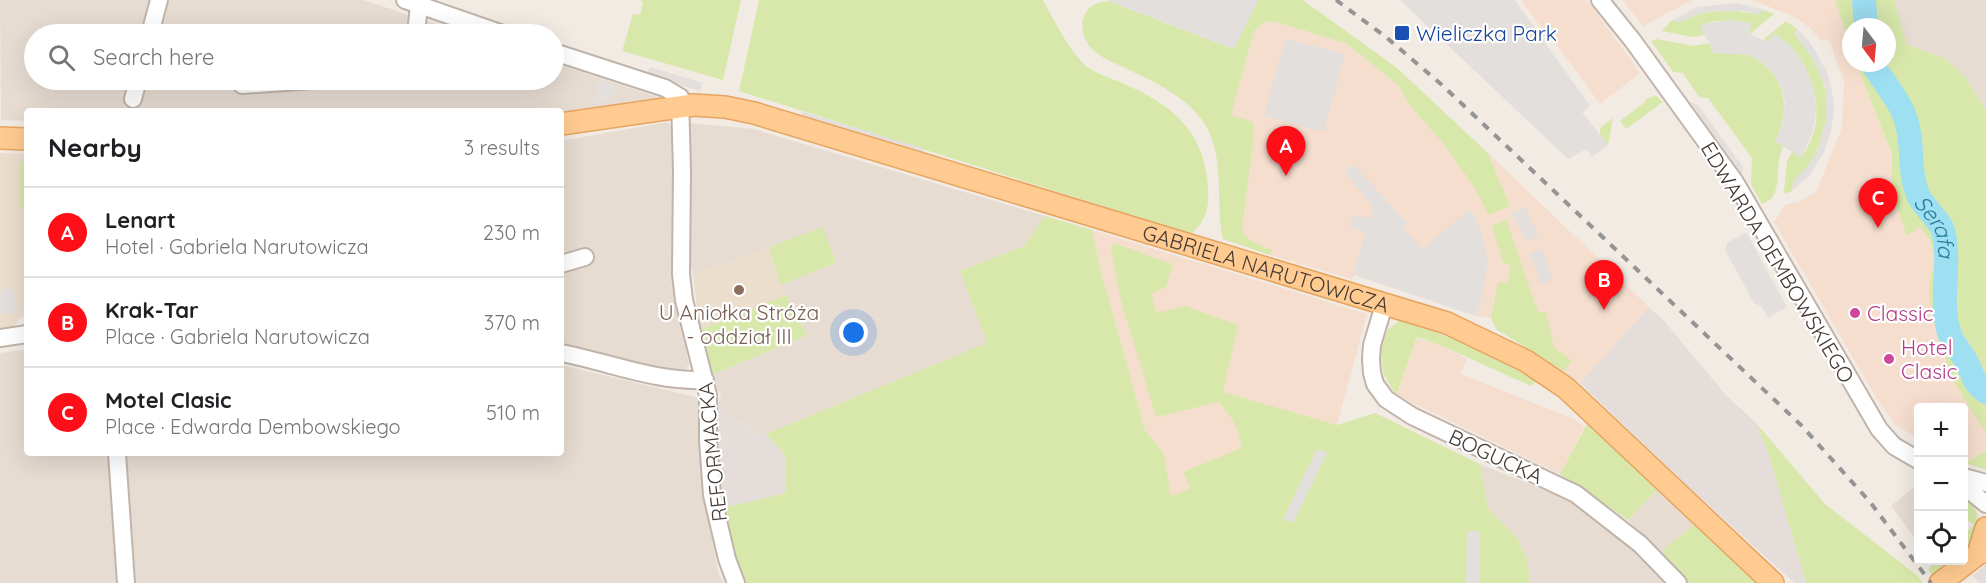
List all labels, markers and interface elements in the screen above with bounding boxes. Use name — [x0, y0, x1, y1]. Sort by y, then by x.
north arrow — [1842, 18, 1896, 72]
place label: Wieliczka Park — [1416, 20, 1557, 46]
search box — [24, 24, 564, 90]
marker: Wieliczka Park — [1393, 24, 1411, 42]
icon: search — [45, 41, 78, 74]
text: Search here — [93, 43, 214, 71]
pin: A — [1266, 126, 1306, 176]
text: Nearby — [48, 131, 142, 164]
text: 3 results — [464, 135, 540, 160]
street label: EDWARDA DEMBOWSKIEGO — [1696, 137, 1860, 387]
pin: C — [1858, 178, 1898, 228]
water label: Serafa — [1908, 190, 1960, 260]
text: Lenart — [105, 206, 176, 234]
street label: GABRIELA NARUTOWICZA — [1140, 219, 1392, 318]
text: A — [61, 220, 74, 245]
text: 230 m — [483, 220, 540, 245]
text: Hotel · Gabriela Narutowicza — [105, 234, 369, 259]
pin: B — [1584, 260, 1624, 310]
marker: U Aniołka Stróża - oddział III — [732, 283, 746, 297]
text: Krak-Tar — [105, 296, 199, 324]
place label: U Aniołka Stróża - oddział III — [659, 299, 819, 349]
place label: Classic — [1867, 300, 1933, 326]
marker: Classic — [1848, 306, 1862, 320]
text: B — [61, 310, 74, 335]
text: 370 m — [484, 310, 540, 335]
your location — [839, 318, 868, 347]
text: Place · Gabriela Narutowicza — [105, 324, 370, 349]
place label: Hotel Clasic — [1901, 334, 1958, 384]
marker: Hotel Clasic — [1882, 352, 1896, 366]
street label: REFORMACKA — [692, 381, 732, 523]
text: Motel Clasic — [105, 386, 232, 414]
text: C — [61, 400, 74, 425]
text: 510 m — [486, 400, 540, 425]
map controls — [1914, 403, 1968, 565]
button: + — [1914, 403, 1968, 457]
text: Place · Edwarda Dembowskiego — [105, 414, 401, 439]
street label: BOGUCKA — [1445, 423, 1547, 489]
button: − — [1914, 457, 1968, 511]
button: locate — [1914, 511, 1968, 565]

